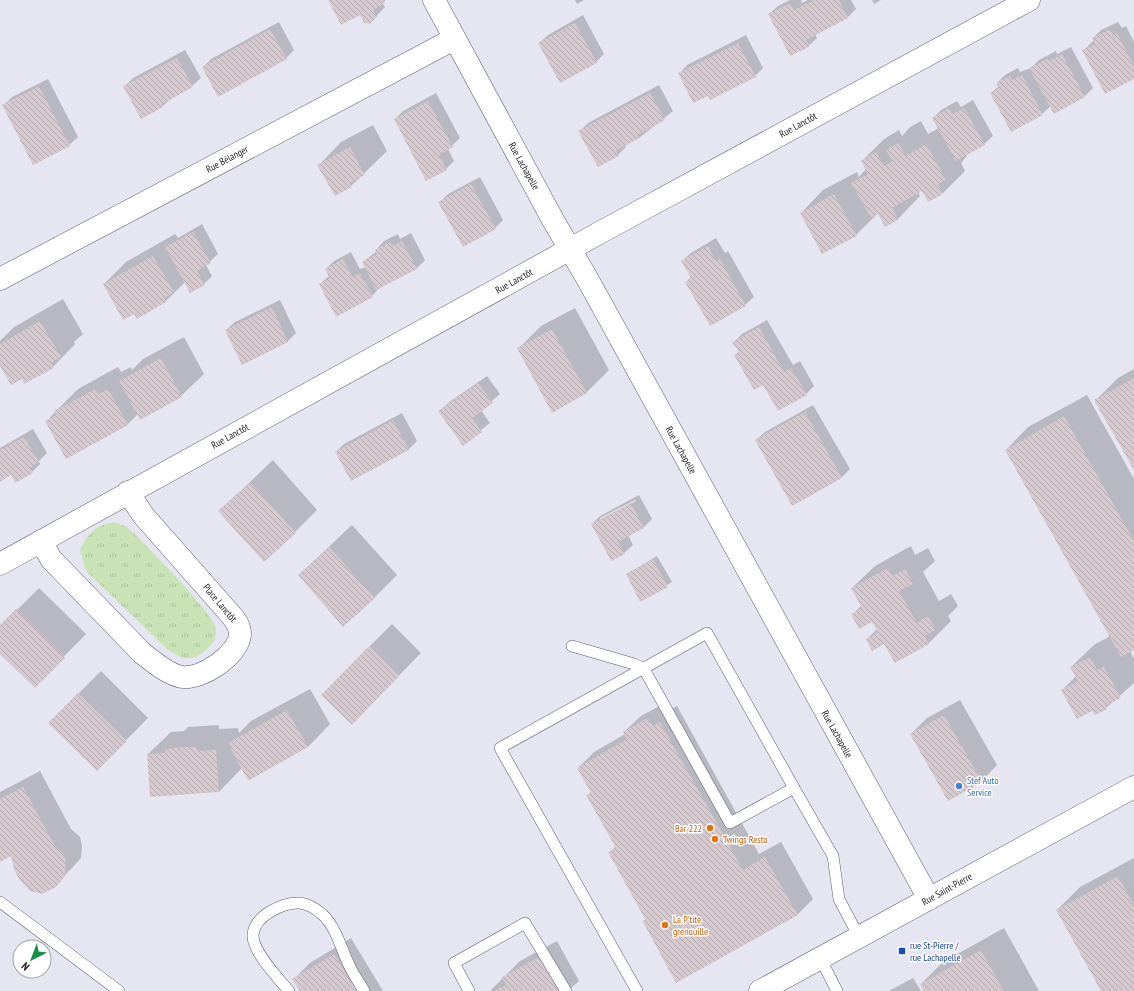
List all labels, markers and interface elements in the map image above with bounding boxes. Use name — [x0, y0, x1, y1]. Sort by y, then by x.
street label: Rue Lanctôt — [777, 109, 819, 141]
street label: Rue Lachapelle — [506, 140, 542, 192]
street label: Rue Bélanger — [204, 142, 251, 176]
street label: Rue Lanctôt — [493, 265, 535, 297]
street label: Rue Lanctôt — [209, 420, 251, 452]
street label: Rue Lachapelle — [663, 424, 699, 476]
street label: Place Lanctôt — [200, 581, 240, 625]
street label: Rue Lachapelle — [819, 708, 855, 760]
place label: Stef Auto Service — [967, 774, 999, 799]
marker: Stef Auto Service — [954, 781, 964, 791]
place label: Bar 222 — [675, 822, 702, 835]
marker: Bar 222 — [705, 823, 715, 833]
place label: Twings Resto — [723, 833, 768, 846]
marker: Twings Resto — [710, 834, 720, 844]
street label: Rue Saint-Pierre — [919, 870, 975, 908]
place label: La P'tite grenouille — [673, 913, 708, 938]
marker: La P'tite grenouille — [660, 920, 670, 930]
north arrow — [12, 939, 52, 979]
place label: rue St-Pierre / rue Lachapelle — [910, 939, 961, 964]
marker: rue St-Pierre / rue Lachapelle — [897, 946, 907, 956]
text: N — [18, 959, 32, 974]

